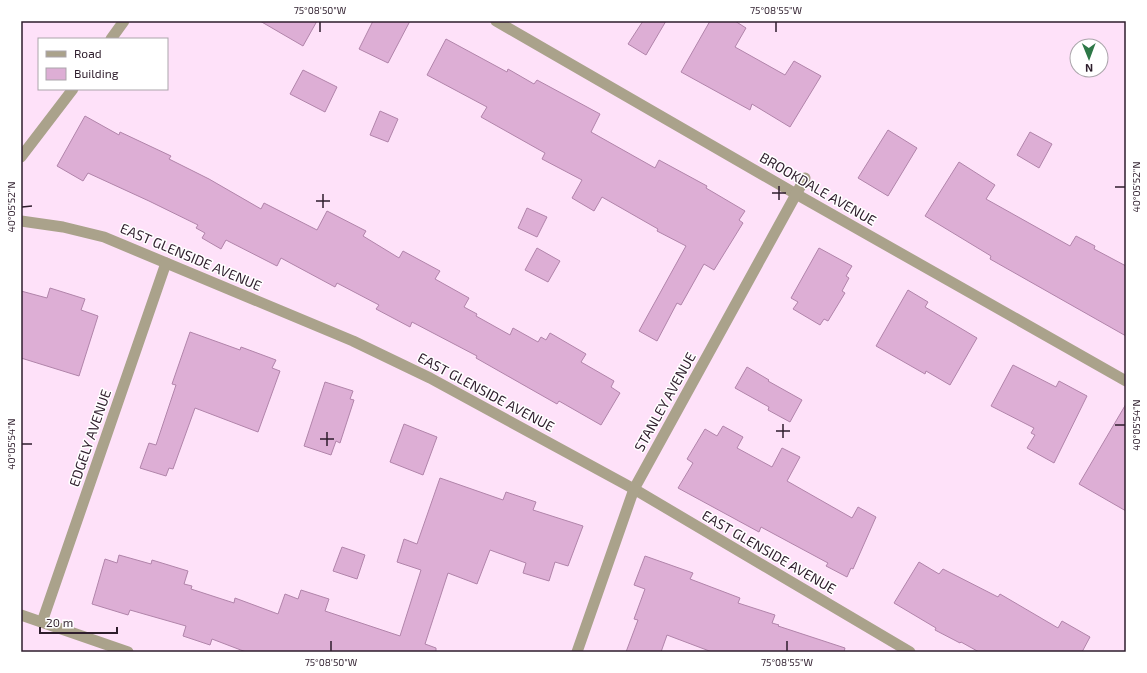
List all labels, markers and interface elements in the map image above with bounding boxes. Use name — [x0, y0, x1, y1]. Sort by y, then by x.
text: 75°08'50"W — [294, 4, 347, 16]
text: 75°08'55"W — [750, 4, 803, 16]
legend — [38, 38, 168, 90]
north arrow — [1069, 38, 1109, 78]
text: Road — [74, 46, 102, 60]
text: N — [1085, 62, 1093, 75]
text: Building — [74, 66, 119, 80]
street label: BROOKDALE AVENUE — [757, 148, 880, 229]
text: 40°05'52"N — [1130, 162, 1142, 212]
text: 40°05'52"N — [5, 182, 17, 232]
street label: EAST GLENSIDE AVENUE — [118, 219, 265, 294]
street label: EAST GLENSIDE AVENUE — [415, 348, 558, 435]
street label: STANLEY AVENUE — [630, 349, 699, 454]
street label: EDGELY AVENUE — [65, 387, 114, 489]
text: 40°05'54"N — [1130, 399, 1142, 451]
text: 40°05'54"N — [5, 418, 17, 470]
street label: EAST GLENSIDE AVENUE — [699, 506, 839, 597]
scale bar — [40, 609, 117, 635]
text: 20 m — [46, 615, 73, 629]
text: 75°08'50"W — [305, 656, 358, 668]
text: 75°08'55"W — [761, 656, 814, 668]

